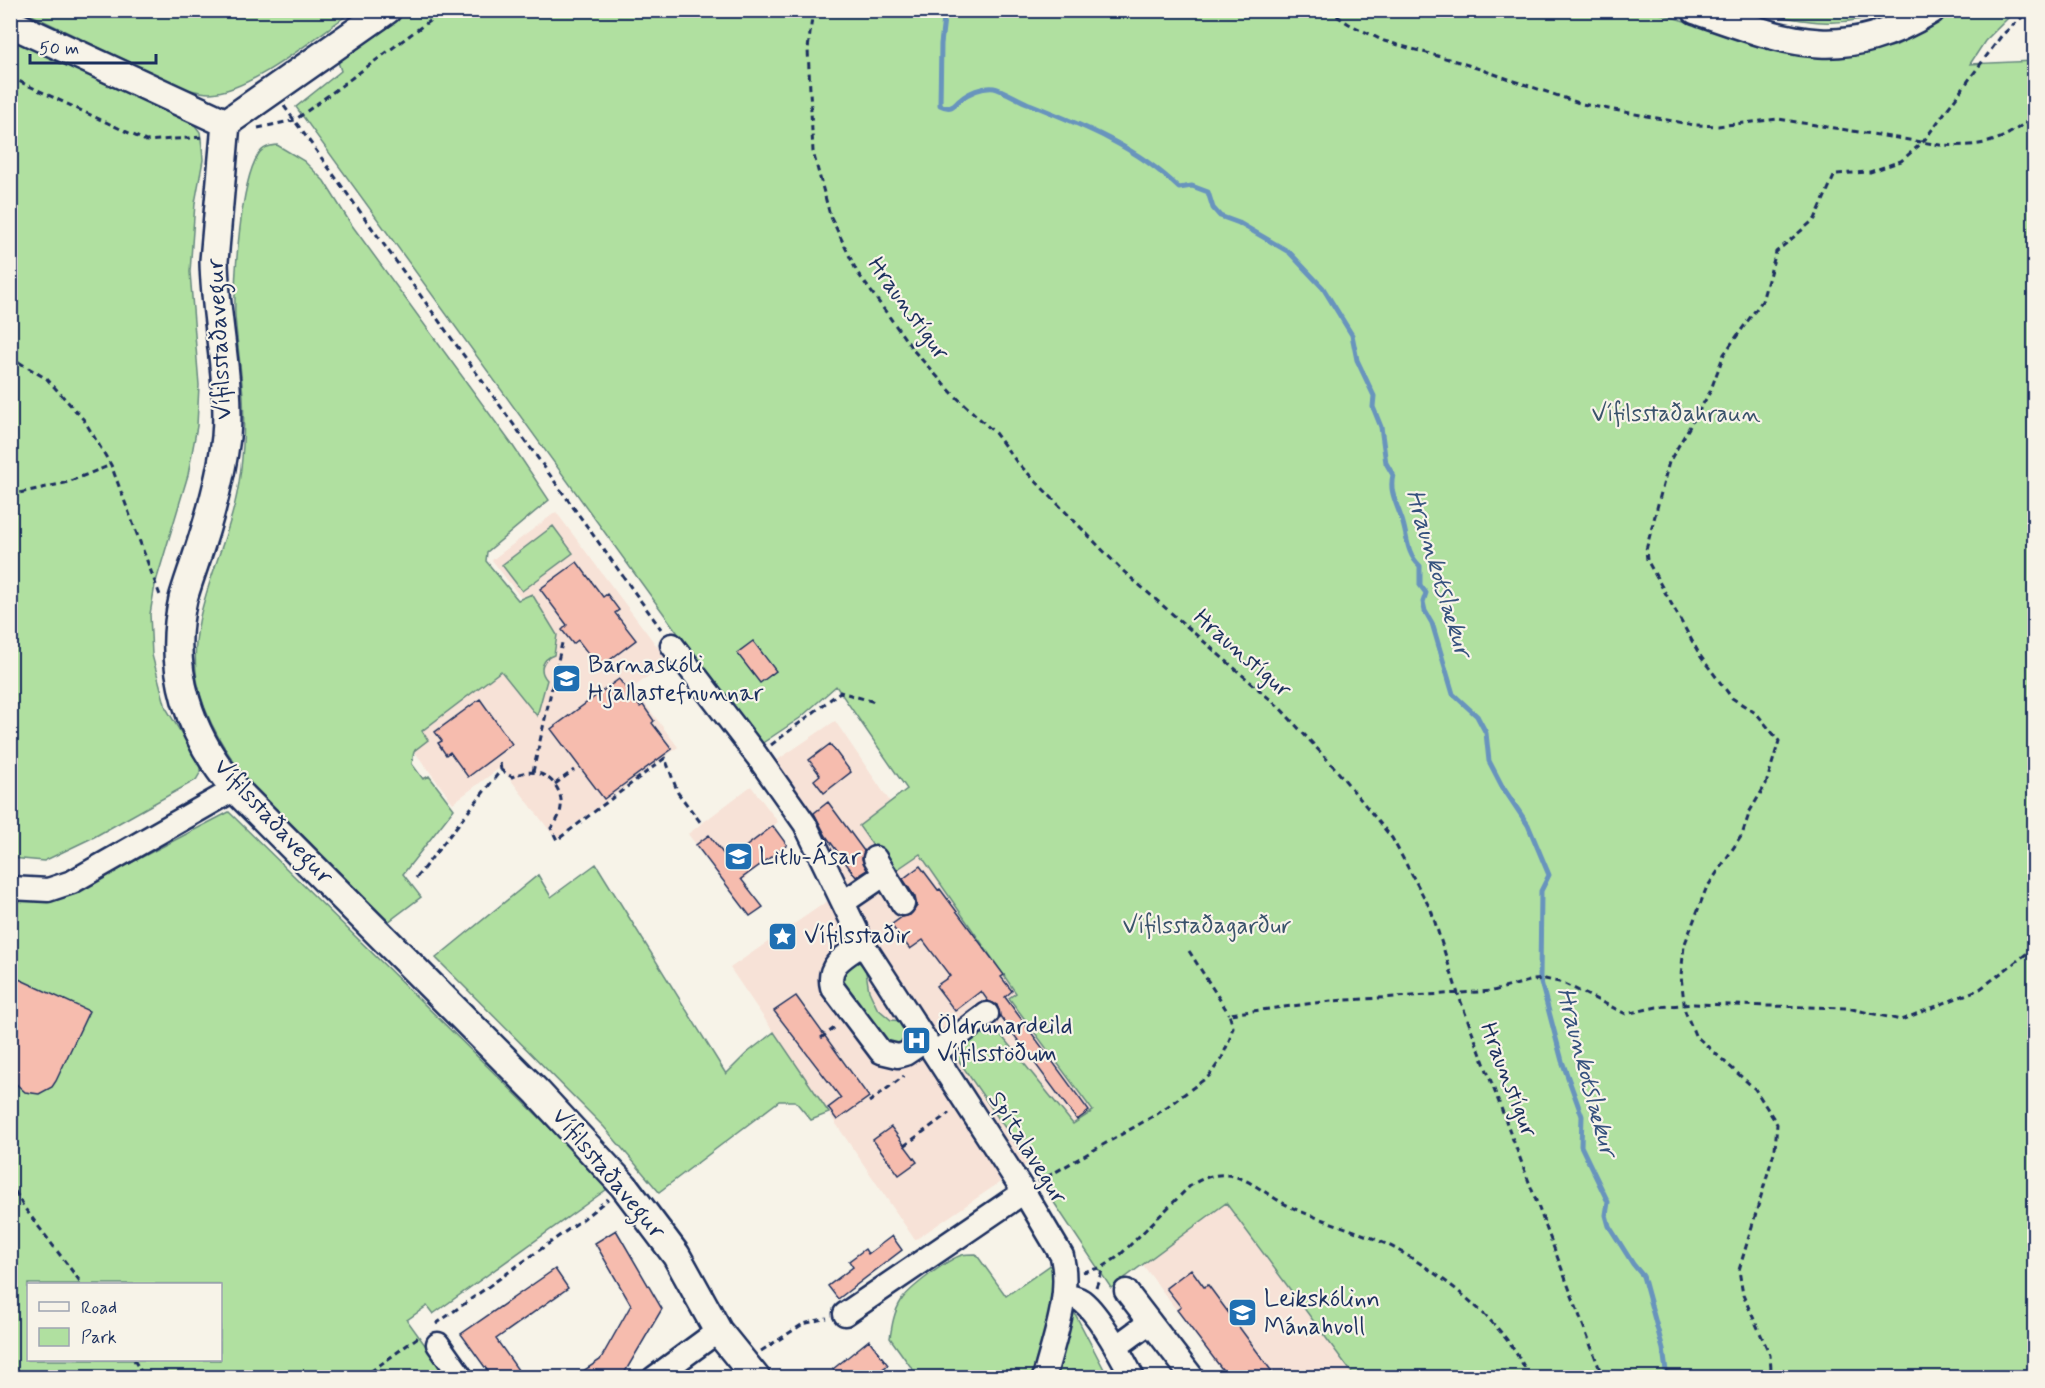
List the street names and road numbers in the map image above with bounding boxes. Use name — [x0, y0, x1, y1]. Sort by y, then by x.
street label: Hraunstígur — [860, 251, 956, 367]
street label: Vífilsstaðavegur — [200, 256, 243, 421]
street label: Hraunstígur — [1186, 603, 1298, 705]
street label: Vífilsstaðavegur — [204, 752, 340, 894]
street label: Hraunstígur — [1472, 1018, 1544, 1142]
street label: Spítalavegur — [980, 1086, 1074, 1210]
street label: Vífilsstaðavegur — [542, 1102, 672, 1249]

